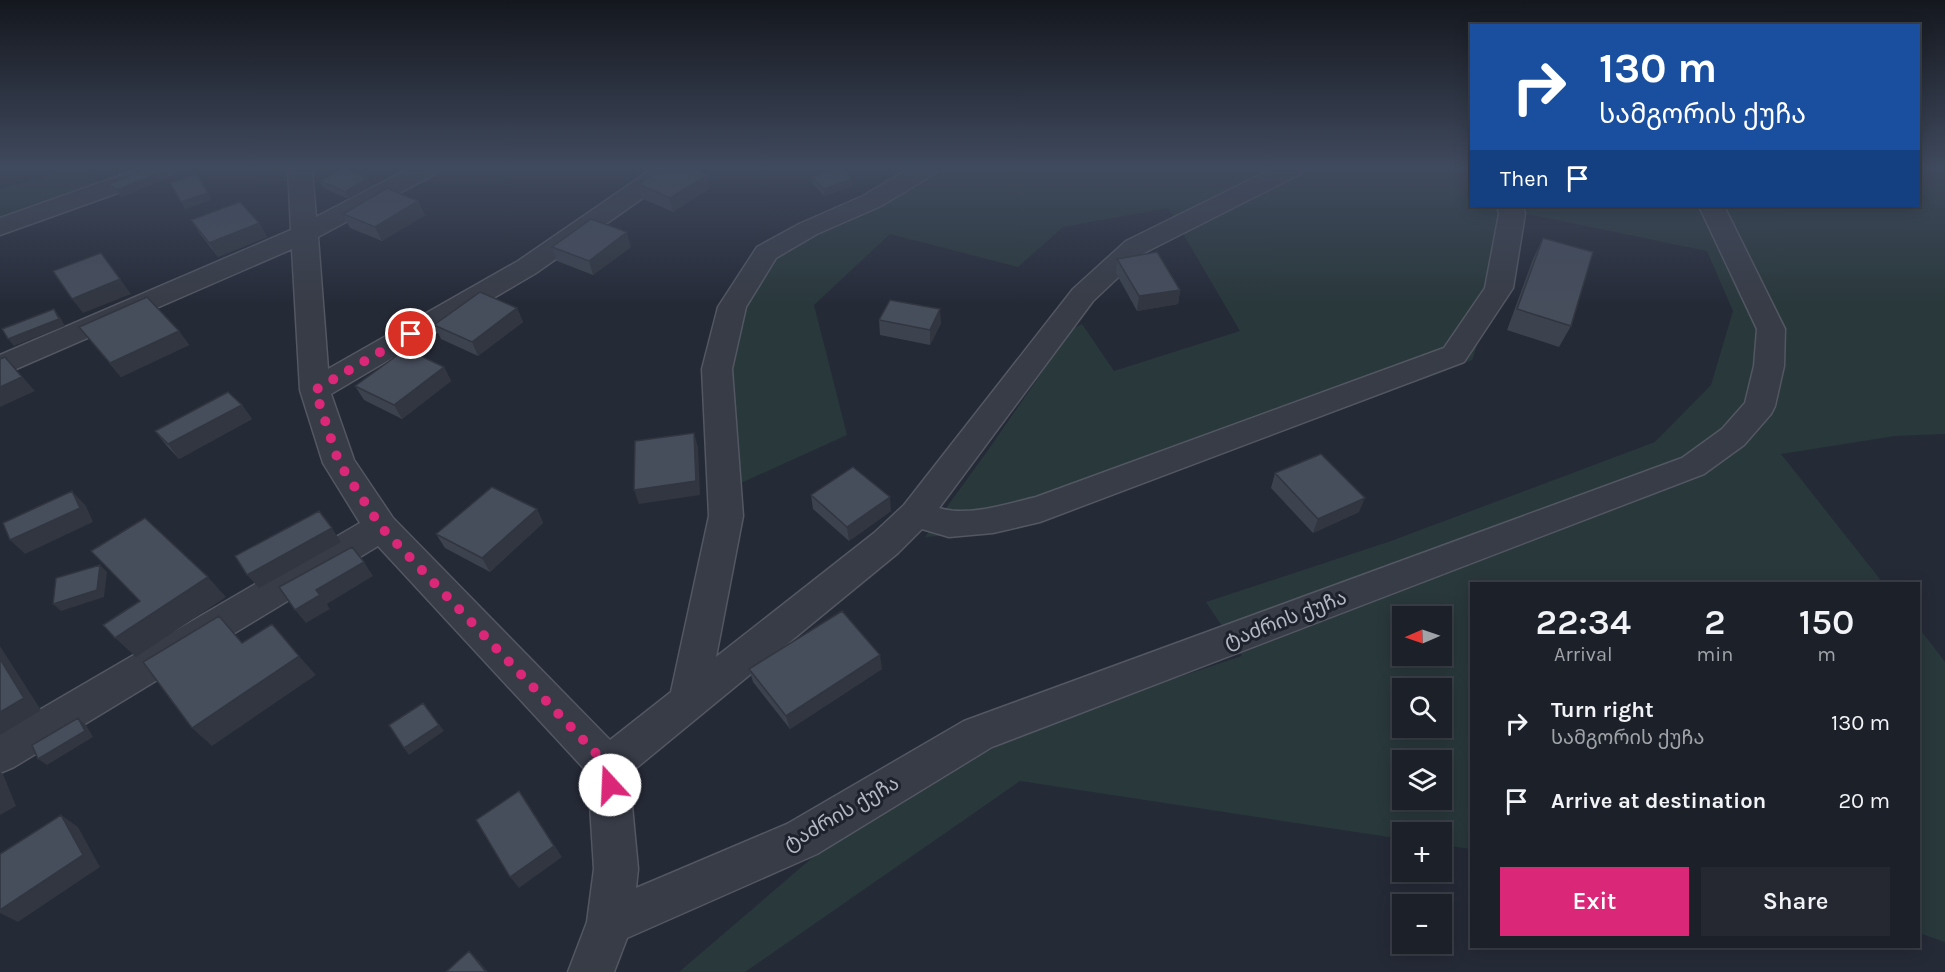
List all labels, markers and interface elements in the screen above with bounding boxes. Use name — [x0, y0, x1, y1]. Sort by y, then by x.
text: 130 m — [1599, 43, 1717, 93]
icon: right — [1500, 48, 1578, 126]
text: სამგორის ქუჩა — [1599, 98, 1806, 130]
icon: arrive — [1561, 162, 1594, 195]
text: Then — [1500, 166, 1549, 192]
pin — [385, 308, 436, 359]
icon: arrive — [394, 317, 427, 350]
street label: ტაძრის ქუჩა — [1221, 586, 1350, 653]
text: 22:34 — [1535, 601, 1631, 643]
text: 2 — [1704, 601, 1726, 643]
text: 150 — [1799, 601, 1854, 643]
north arrow — [1392, 606, 1452, 666]
map controls — [1392, 606, 1452, 954]
text: Arrival — [1554, 643, 1613, 666]
text: min — [1697, 643, 1733, 666]
text: m — [1817, 643, 1836, 666]
button: search — [1392, 678, 1452, 738]
text: Turn right — [1551, 697, 1654, 723]
icon: right — [1500, 707, 1533, 740]
text: 130 m — [1831, 710, 1890, 736]
text: სამგორის ქუჩა — [1551, 726, 1704, 749]
button: layers — [1392, 750, 1452, 810]
position arrow — [578, 753, 642, 817]
street label: ტაძრის ქუჩა — [779, 771, 903, 856]
icon: arrive — [1500, 785, 1533, 818]
text: Arrive at destination — [1551, 788, 1766, 814]
text: 20 m — [1838, 788, 1890, 814]
button: + — [1392, 822, 1452, 882]
button: Exit — [1500, 867, 1689, 936]
button: Share — [1701, 867, 1890, 936]
button: − — [1392, 894, 1452, 954]

